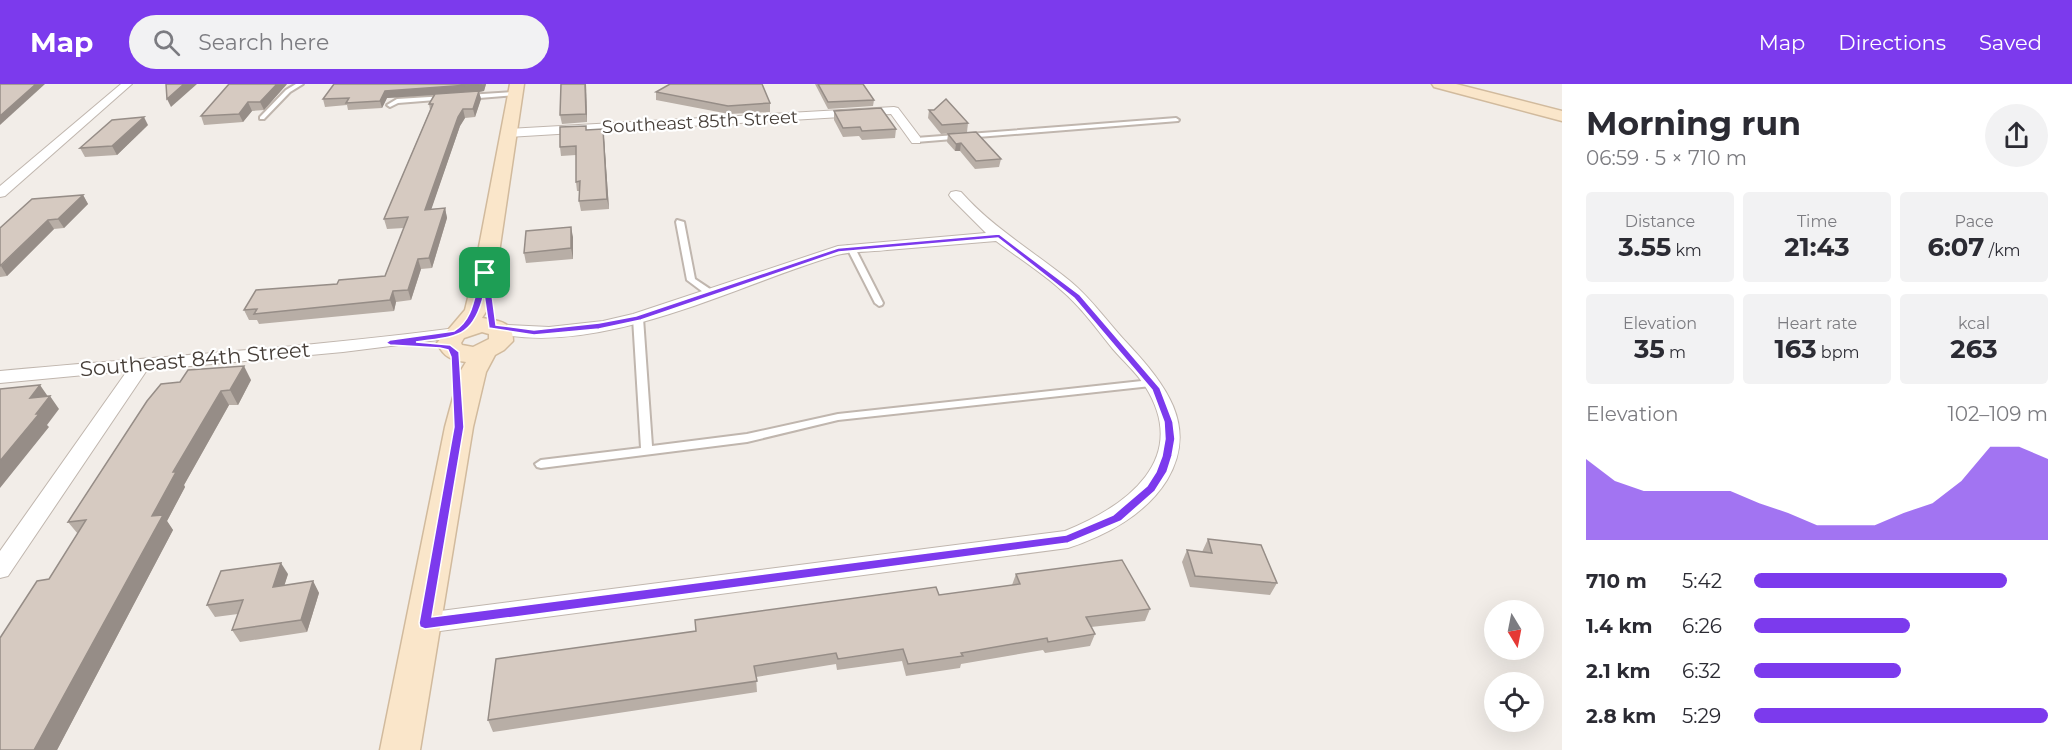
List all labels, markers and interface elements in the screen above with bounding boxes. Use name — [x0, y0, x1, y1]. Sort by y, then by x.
search box — [129, 15, 549, 69]
text: Map — [30, 25, 93, 59]
icon: search — [150, 26, 183, 59]
text: Search here — [198, 29, 329, 56]
text: Map — [1759, 30, 1805, 55]
text: Directions — [1838, 30, 1946, 55]
text: Saved — [1979, 30, 2042, 55]
text: Morning run — [1586, 103, 1801, 143]
button: share — [1985, 104, 2048, 167]
street label: Southeast 85th Street — [601, 106, 799, 138]
text: 06:59 · 5 × 710 m — [1586, 146, 1747, 170]
text: Distance — [1625, 212, 1695, 231]
text: Time — [1797, 212, 1837, 231]
text: Pace — [1954, 212, 1994, 231]
text: 3.55 — [1618, 231, 1671, 263]
text: 21:43 — [1784, 231, 1850, 263]
text: 6:07 — [1927, 231, 1985, 263]
text: km — [1671, 241, 1702, 260]
text: /km — [1985, 241, 2021, 260]
pin — [459, 247, 510, 298]
icon: arrive — [468, 256, 501, 289]
text: Elevation — [1623, 314, 1697, 333]
text: Heart rate — [1777, 314, 1857, 333]
text: kcal — [1958, 314, 1990, 333]
text: 35 — [1634, 333, 1665, 365]
text: 163 — [1774, 333, 1817, 365]
text: 263 — [1950, 333, 1998, 365]
street label: Southeast 84th Street — [79, 336, 311, 382]
text: m — [1665, 343, 1686, 362]
text: bpm — [1817, 343, 1860, 362]
text: Elevation — [1586, 402, 1678, 426]
text: 102–109 m — [1948, 402, 2048, 426]
text: 710 m — [1586, 569, 1647, 593]
text: 5:42 — [1682, 569, 1722, 593]
north arrow — [1484, 600, 1544, 660]
map controls — [1484, 600, 1544, 732]
text: 1.4 km — [1586, 614, 1653, 638]
text: 6:26 — [1682, 614, 1722, 638]
text: 2.1 km — [1586, 659, 1650, 683]
text: 6:32 — [1682, 659, 1721, 683]
button: locate — [1484, 672, 1544, 732]
text: 2.8 km — [1586, 704, 1656, 728]
text: 5:29 — [1682, 704, 1721, 728]

